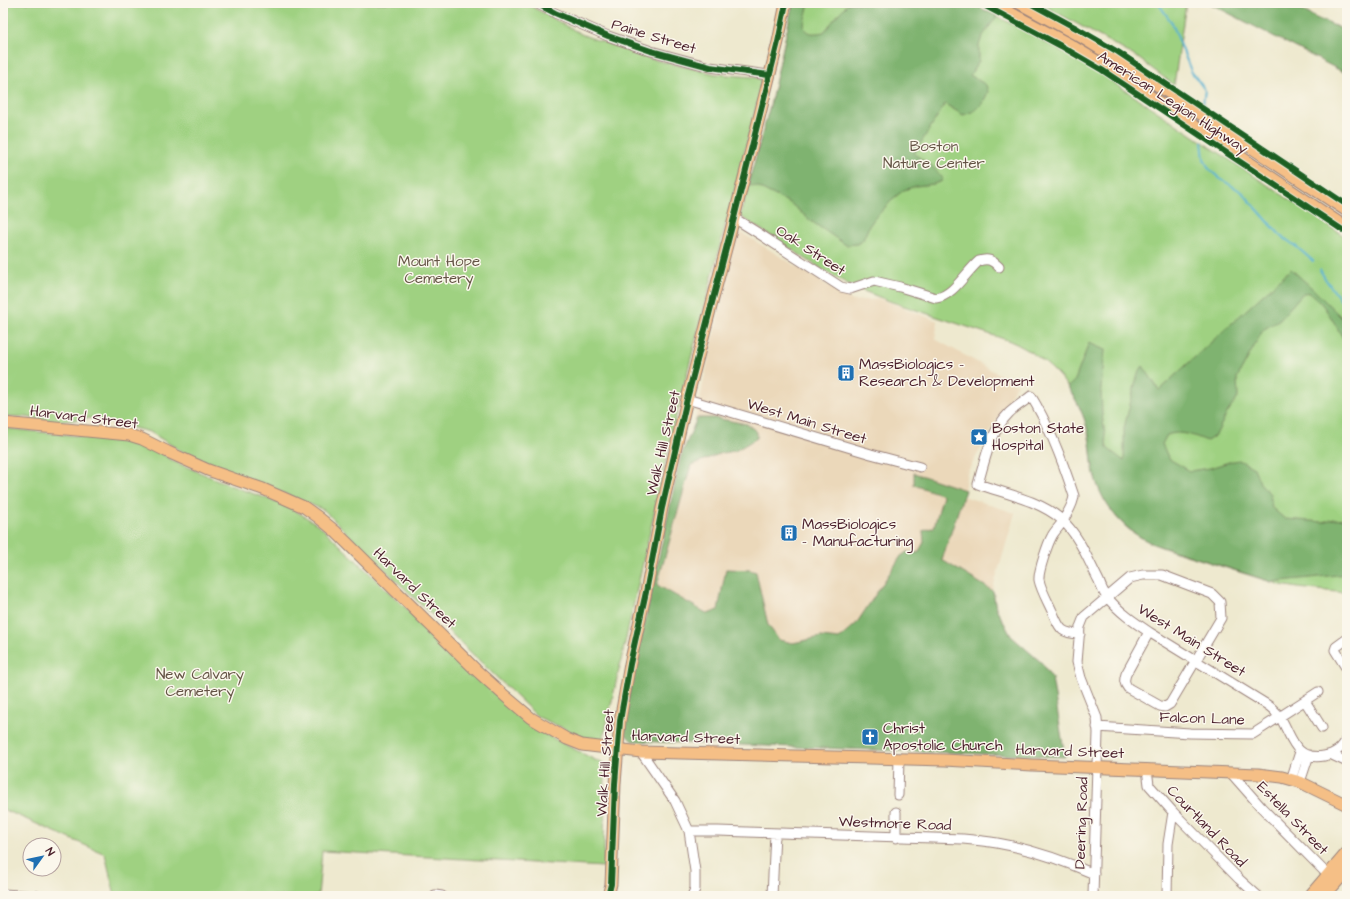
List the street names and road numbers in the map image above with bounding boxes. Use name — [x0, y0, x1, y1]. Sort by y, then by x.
street label: Paine Street — [609, 14, 699, 59]
street label: American Legion Highway — [1093, 46, 1252, 160]
street label: Oak Street — [772, 220, 850, 281]
street label: Walk Hill Street — [641, 388, 686, 498]
street label: West Main Street — [745, 393, 869, 450]
street label: Harvard Street — [29, 400, 139, 435]
street label: Harvard Street — [368, 543, 461, 634]
street label: West Main Street — [1134, 599, 1250, 682]
street label: Falcon Lane — [1159, 707, 1245, 730]
street label: Walk Hill Street — [591, 709, 620, 817]
street label: Harvard Street — [631, 725, 741, 750]
street label: Harvard Street — [1015, 739, 1125, 764]
street label: Deering Road — [1069, 776, 1095, 869]
street label: Estella Street — [1252, 777, 1333, 860]
street label: Courtland Road — [1162, 781, 1251, 872]
street label: Westmore Road — [838, 811, 952, 836]

